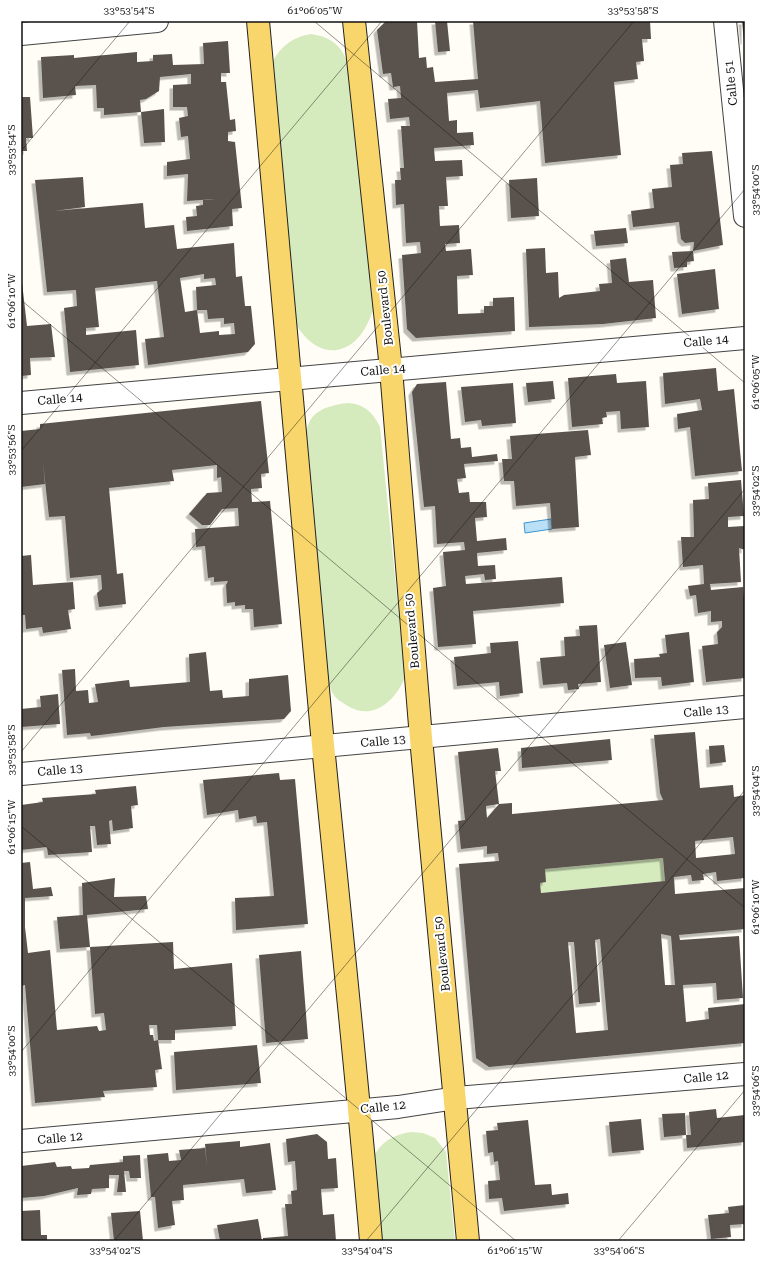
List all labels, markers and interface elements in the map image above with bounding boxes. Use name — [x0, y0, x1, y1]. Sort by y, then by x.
text: 33°53'54"S — [104, 5, 154, 16]
text: 61°06'05"W — [288, 5, 343, 16]
text: 33°53'58"S — [608, 5, 658, 16]
street label: Calle 51 — [722, 59, 740, 106]
text: 33°53'54"S — [6, 125, 17, 175]
text: 33°54'00"S — [750, 165, 761, 215]
street label: Boulevard 50 — [374, 270, 396, 346]
text: 61°06'10"W — [6, 273, 17, 328]
street label: Calle 14 — [683, 332, 730, 350]
text: 61°06'05"W — [750, 354, 761, 409]
street label: Calle 14 — [360, 361, 407, 379]
street label: Calle 14 — [37, 390, 84, 408]
text: 33°53'56"S — [6, 425, 17, 475]
text: 33°54'02"S — [750, 466, 761, 516]
street label: Boulevard 50 — [402, 593, 422, 669]
street label: Calle 13 — [683, 702, 730, 720]
text: 33°53'58"S — [6, 725, 17, 775]
street label: Calle 13 — [360, 732, 407, 750]
street label: Calle 13 — [37, 761, 84, 779]
text: 33°54'04"S — [750, 766, 761, 816]
text: 61°06'15"W — [6, 799, 17, 854]
text: 61°06'10"W — [750, 879, 761, 934]
street label: Boulevard 50 — [431, 916, 453, 992]
text: 33°54'00"S — [6, 1026, 17, 1076]
text: 33°54'06"S — [750, 1066, 761, 1116]
street label: Calle 12 — [683, 1068, 730, 1086]
street label: Calle 12 — [360, 1098, 407, 1116]
street label: Calle 12 — [37, 1129, 84, 1147]
text: 33°54'02"S — [90, 1245, 140, 1256]
text: 33°54'04"S — [342, 1245, 392, 1256]
text: 61°06'15"W — [488, 1245, 543, 1256]
text: 33°54'06"S — [594, 1245, 644, 1256]

